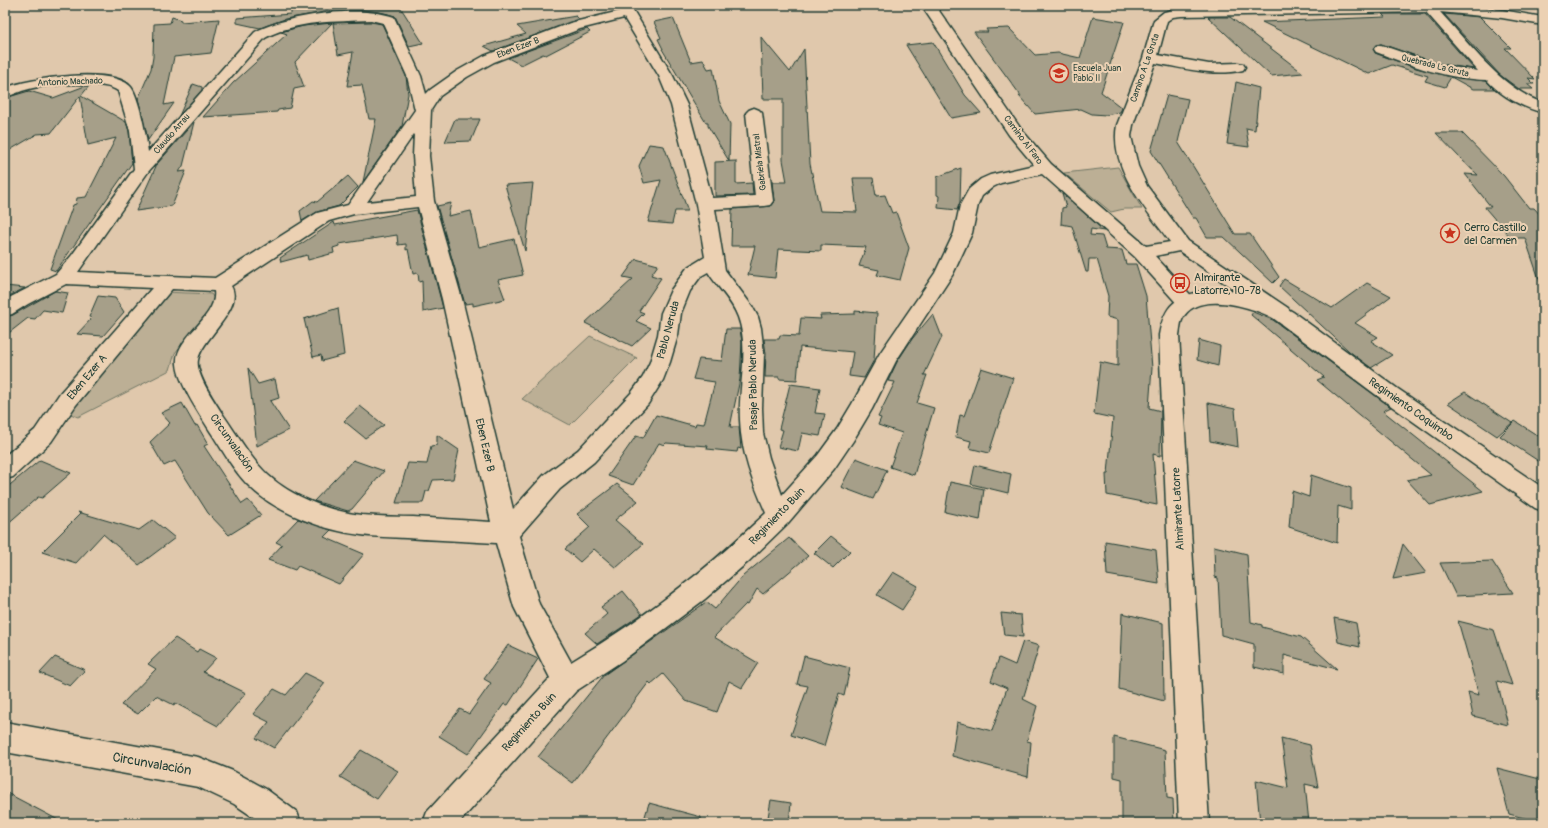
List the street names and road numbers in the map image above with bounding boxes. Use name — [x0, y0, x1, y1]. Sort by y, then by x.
street label: Camino A La Gruta — [1128, 32, 1162, 104]
street label: Eben Ezer B — [495, 35, 541, 61]
street label: Quebrada La Gruta — [1400, 52, 1470, 80]
street label: Antonio Machado — [37, 75, 103, 89]
street label: Claudio Arrau — [152, 111, 193, 156]
street label: Camino Al Faro — [1001, 113, 1045, 167]
street label: Gabriela Mistral — [751, 133, 769, 191]
street label: Pablo Neruda — [654, 299, 682, 361]
street label: Pasaje Pablo Neruda — [746, 339, 760, 431]
street label: Eben Ezer A — [64, 352, 110, 402]
street label: Regimiento Coquimbo — [1366, 375, 1456, 443]
street label: Circunvalación — [207, 412, 257, 474]
street label: Eben Ezer B — [473, 417, 497, 473]
street label: Almirante Latorre — [1169, 467, 1187, 551]
street label: Regimiento Buin — [746, 485, 808, 547]
street label: Regimiento Buin — [499, 690, 559, 754]
street label: Circunvalación — [111, 749, 193, 779]

